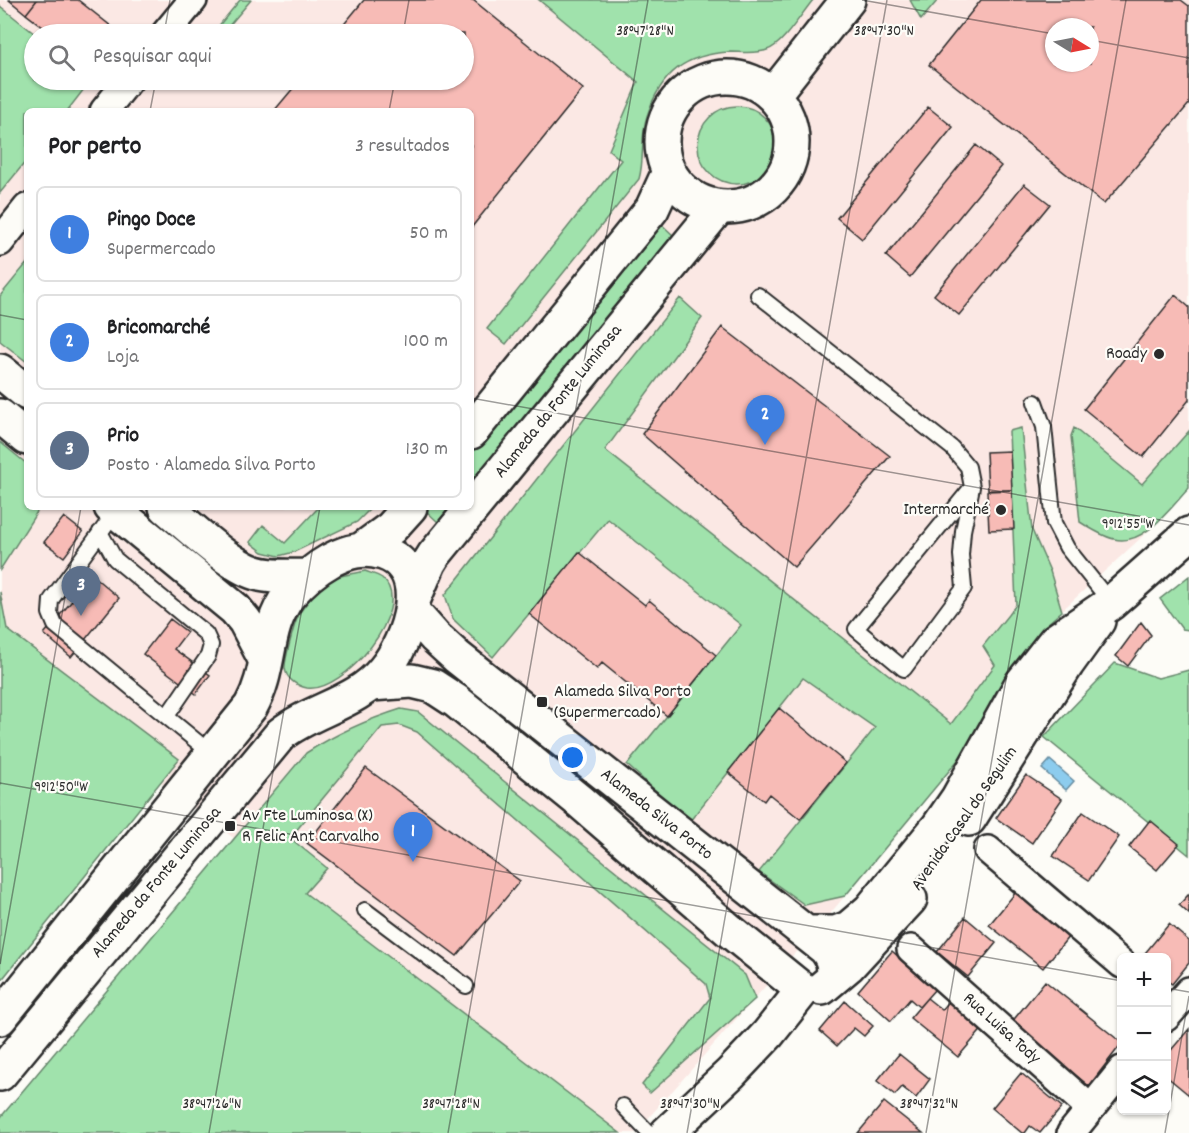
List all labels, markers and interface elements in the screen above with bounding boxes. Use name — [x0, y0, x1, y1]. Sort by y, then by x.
north arrow — [1045, 18, 1099, 72]
text: 38°47'28"N — [616, 21, 674, 43]
text: 38°47'30"N — [854, 21, 914, 43]
search box — [24, 24, 474, 90]
icon: search — [45, 41, 78, 74]
text: Pesquisar aqui — [93, 42, 212, 73]
text: Por perto — [48, 129, 141, 166]
text: 3 resultados — [355, 133, 450, 161]
text: Pingo Doce — [107, 205, 195, 236]
text: 1 — [67, 220, 72, 248]
text: 50 m — [410, 220, 448, 248]
text: Supermercado — [107, 236, 216, 264]
text: Bricomarché — [107, 313, 210, 344]
street label: Alameda da Fonte Luminosa — [489, 319, 629, 484]
text: 2 — [65, 328, 74, 356]
text: 100 m — [404, 328, 448, 356]
place label: Roady — [1106, 342, 1148, 367]
text: Loja — [107, 344, 139, 372]
marker: Roady — [1152, 347, 1166, 361]
pin: 2 — [746, 396, 784, 445]
text: Prio — [107, 421, 139, 452]
text: 3 — [65, 436, 74, 464]
text: 130 m — [406, 436, 448, 464]
text: Posto · Alameda Silva Porto — [107, 452, 316, 480]
place label: Intermarché — [903, 498, 989, 523]
marker: Intermarché — [994, 503, 1008, 517]
text: 9°12'55"W — [1102, 514, 1155, 536]
pin: 3 — [62, 566, 100, 616]
place label: Alameda Silva Porto (Supermercado) — [554, 680, 691, 726]
marker: Alameda Silva Porto (Supermercado) — [535, 695, 549, 709]
street label: Avenida Casal do Segulim — [906, 742, 1024, 896]
your location — [558, 743, 587, 772]
street label: Alameda Silva Porto — [594, 763, 718, 867]
text: 9°12'50"W — [34, 777, 88, 799]
street label: Alameda da Fonte Luminosa — [86, 801, 228, 964]
place label: Av Fte Luminosa (X) R Felic Ant Carvalho — [242, 804, 379, 850]
pin: 1 — [394, 812, 432, 862]
marker: Av Fte Luminosa (X) R Felic Ant Carvalho — [223, 819, 237, 833]
map controls — [1117, 953, 1171, 1115]
button: + — [1117, 953, 1171, 1007]
street label: Rua Luisa Tody — [957, 987, 1046, 1071]
button: − — [1117, 1007, 1171, 1061]
button: layers — [1117, 1061, 1171, 1115]
text: 38°47'26"N — [182, 1094, 242, 1116]
text: 38°47'28"N — [422, 1094, 480, 1116]
text: 38°47'30"N — [660, 1094, 720, 1116]
text: 38°47'32"N — [900, 1094, 958, 1116]

